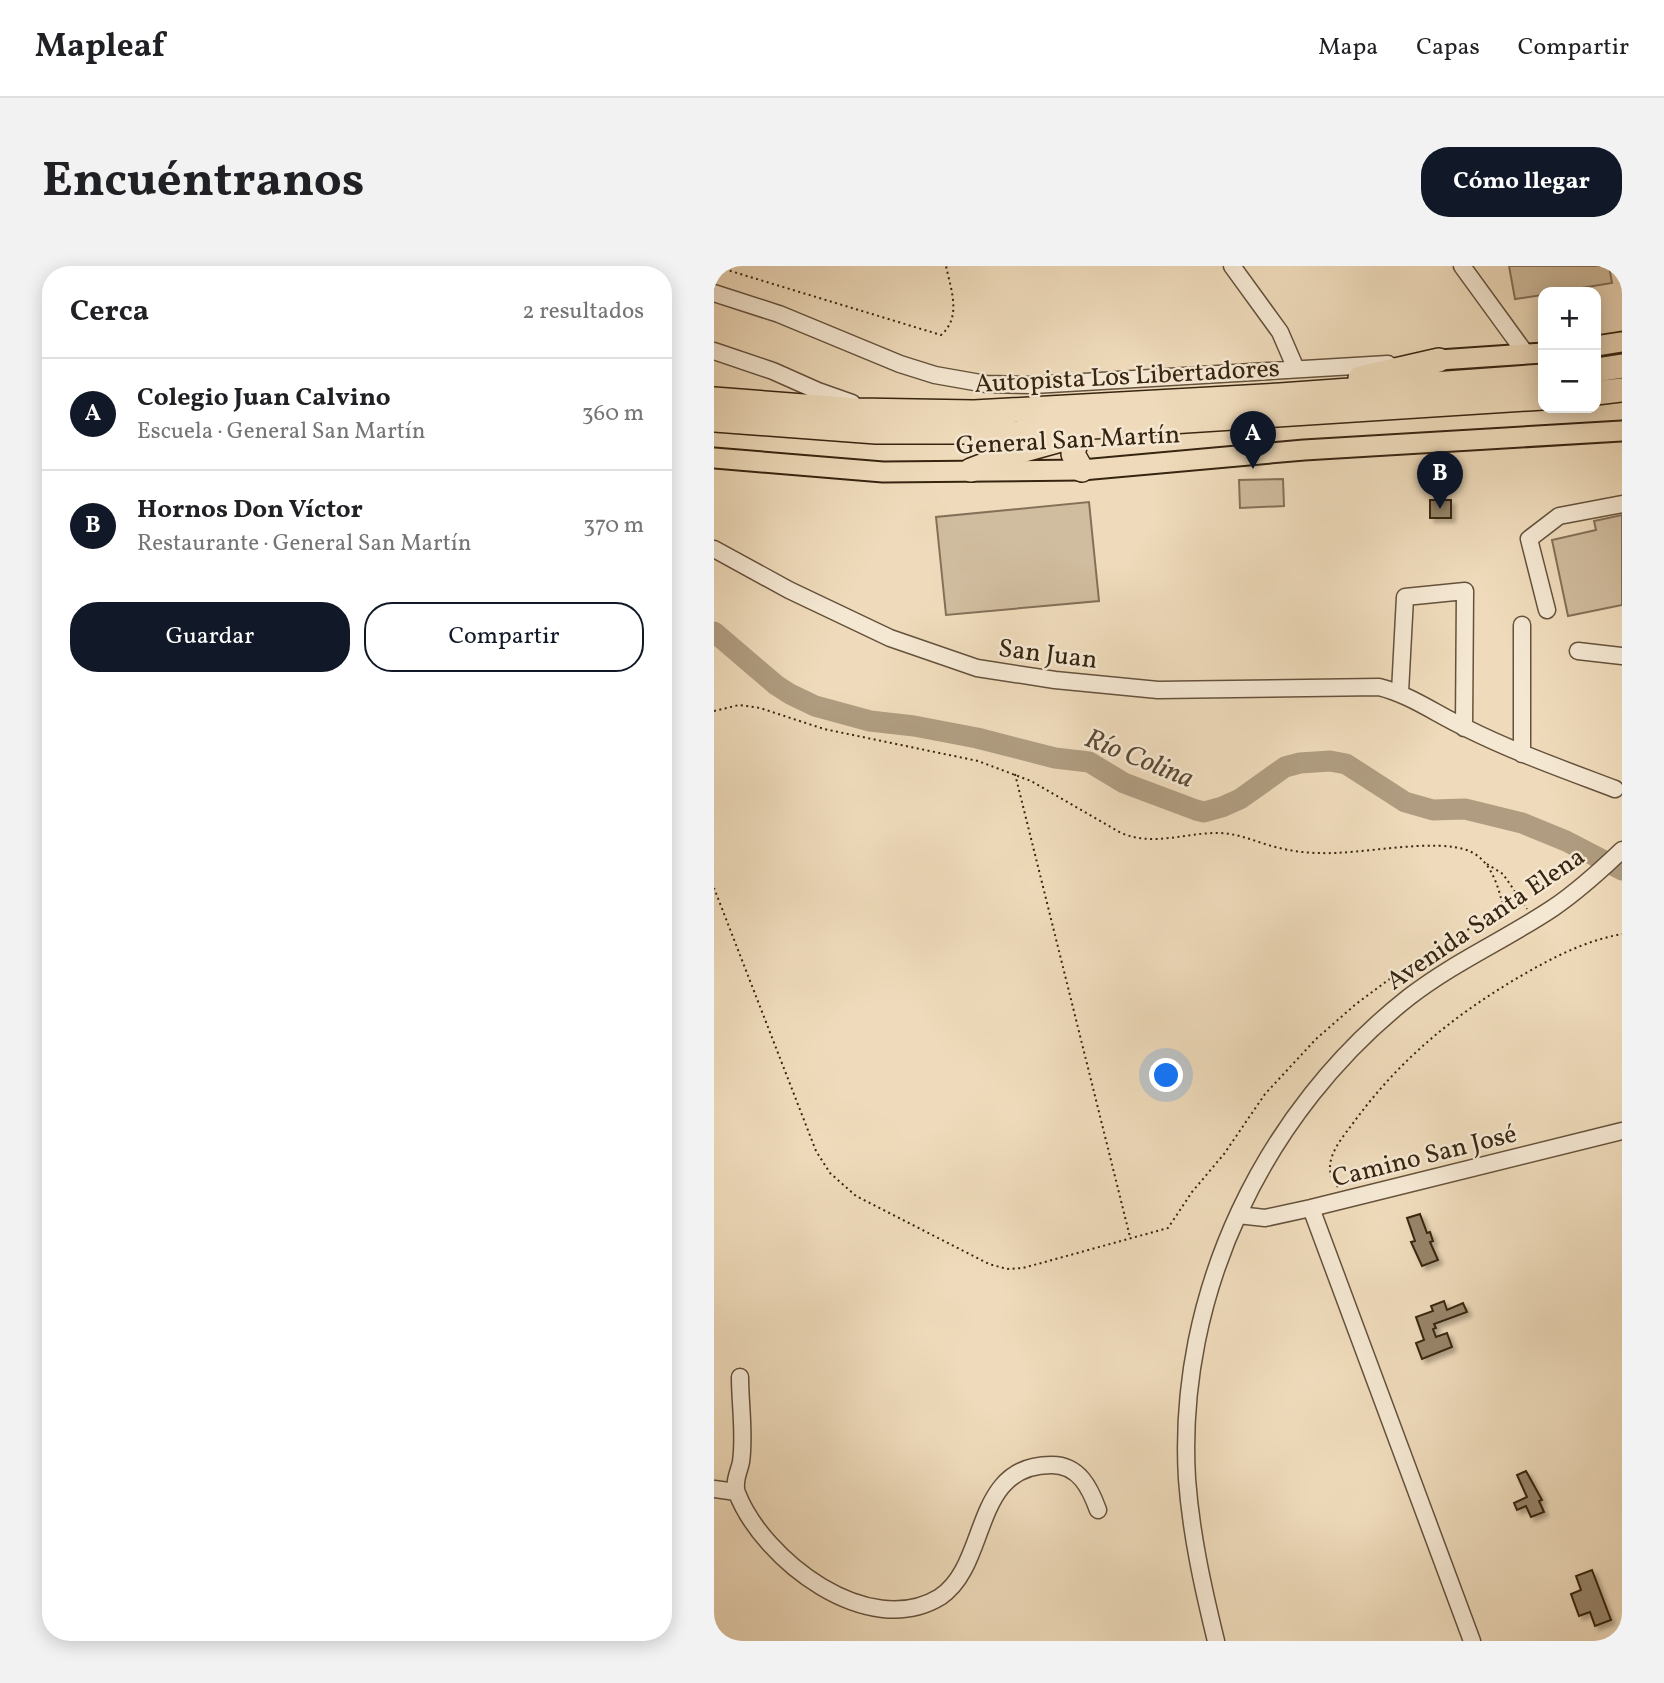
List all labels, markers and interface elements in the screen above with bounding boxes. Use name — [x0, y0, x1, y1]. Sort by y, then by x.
text: Mapleaf — [35, 25, 165, 71]
text: Mapa — [1318, 31, 1378, 65]
text: Capas — [1416, 31, 1480, 65]
text: Compartir — [1518, 31, 1629, 65]
button: Cómo llegar — [1421, 147, 1622, 217]
text: Encuéntranos — [42, 148, 364, 217]
map controls — [1538, 287, 1601, 413]
button: + — [1538, 287, 1601, 350]
text: Cerca — [70, 291, 149, 333]
text: 2 resultados — [522, 296, 644, 328]
button: − — [1538, 350, 1601, 413]
street label: Autopista Los Libertadores — [974, 351, 1281, 403]
text: Colegio Juan Calvino — [137, 380, 391, 416]
text: A — [85, 398, 101, 430]
text: 360 m — [582, 398, 644, 430]
pin: A — [1230, 411, 1276, 469]
text: Escuela · General San Martín — [137, 416, 426, 448]
street label: General San Martín — [955, 417, 1181, 465]
pin: B — [1417, 451, 1463, 509]
text: Hornos Don Víctor — [137, 492, 363, 528]
text: B — [85, 510, 101, 542]
text: 370 m — [583, 510, 644, 542]
text: Restaurante · General San Martín — [137, 528, 471, 560]
button: Guardar — [70, 602, 350, 672]
button: Compartir — [364, 602, 644, 672]
street label: San Juan — [996, 631, 1099, 679]
water label: Río Colina — [1079, 720, 1199, 799]
street label: Avenida Santa Elena — [1379, 840, 1593, 1000]
your location — [1149, 1058, 1183, 1092]
street label: Camino San José — [1328, 1117, 1521, 1197]

